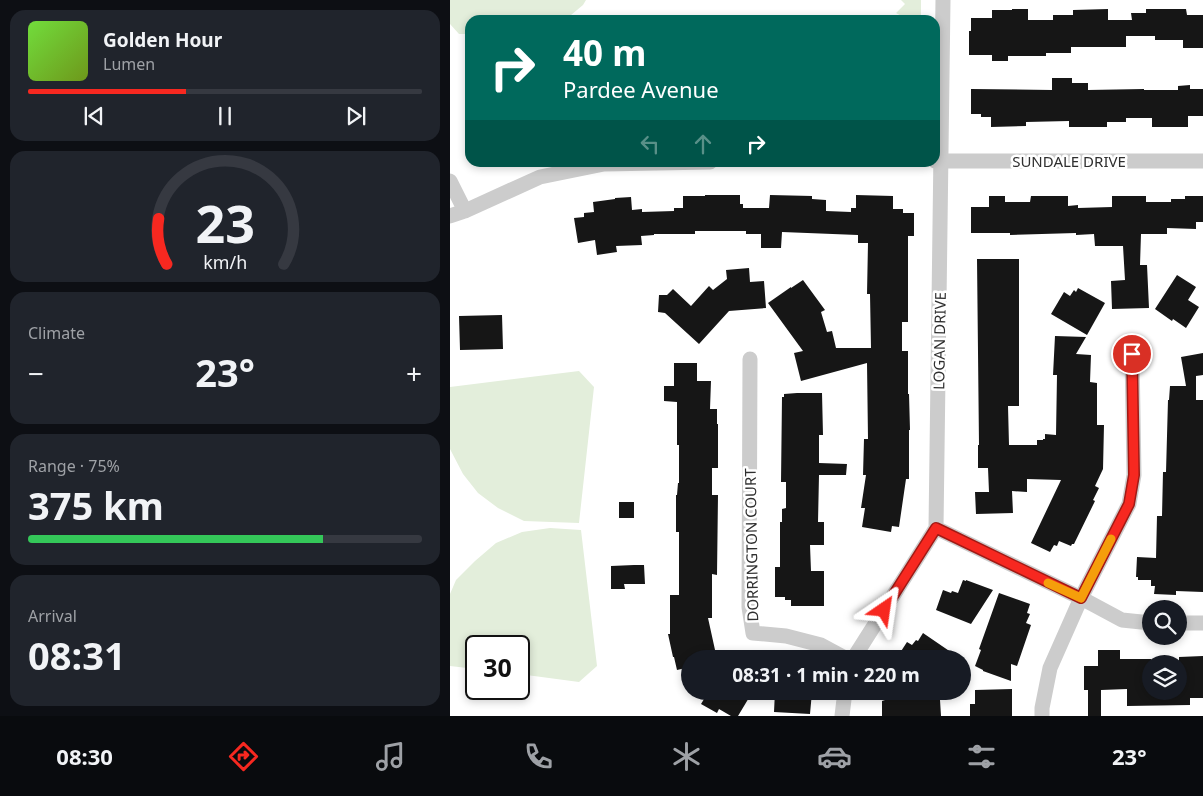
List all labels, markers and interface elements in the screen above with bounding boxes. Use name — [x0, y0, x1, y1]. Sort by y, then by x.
text: Golden Hour — [103, 27, 222, 53]
text: 40 m — [563, 29, 646, 76]
icon: right — [480, 35, 545, 100]
text: Lumen — [103, 53, 155, 75]
text: Pardee Avenue — [563, 74, 719, 104]
icon: previous — [80, 102, 108, 130]
icon: pause — [211, 102, 239, 130]
icon: next — [342, 102, 370, 130]
icon: left — [636, 130, 664, 158]
icon: ahead — [689, 130, 717, 158]
icon: right — [742, 130, 770, 158]
street label: SUNDALE DRIVE — [1012, 151, 1126, 171]
text: 23 — [195, 187, 255, 258]
text: km/h — [203, 250, 247, 274]
street label: LOGAN DRIVE — [928, 292, 950, 390]
text: Climate — [28, 322, 85, 344]
pin — [1111, 333, 1153, 375]
icon: arrive — [1118, 340, 1146, 368]
text: 23° — [195, 346, 255, 398]
text: − — [28, 354, 44, 392]
text: + — [406, 354, 422, 392]
text: Range · 75% — [28, 455, 120, 477]
street label: DORRINGTON COURT — [740, 468, 762, 622]
text: 375 km — [28, 479, 164, 531]
position arrow — [857, 583, 909, 635]
map controls — [1142, 600, 1187, 700]
button: search — [1142, 600, 1187, 645]
text: Arrival — [28, 605, 77, 627]
text: 08:31 — [28, 629, 126, 681]
speed limit sign: 30 — [465, 635, 530, 700]
button: layers — [1142, 655, 1187, 700]
text: 08:31 · 1 min · 220 m — [732, 662, 920, 688]
icon: directions — [226, 739, 261, 774]
icon: music — [373, 739, 408, 774]
icon: phone — [521, 739, 556, 774]
icon: climate — [669, 739, 704, 774]
icon: car — [817, 739, 852, 774]
icon: filters — [964, 739, 999, 774]
text: 08:30 — [56, 741, 113, 771]
text: 23° — [1112, 741, 1147, 771]

